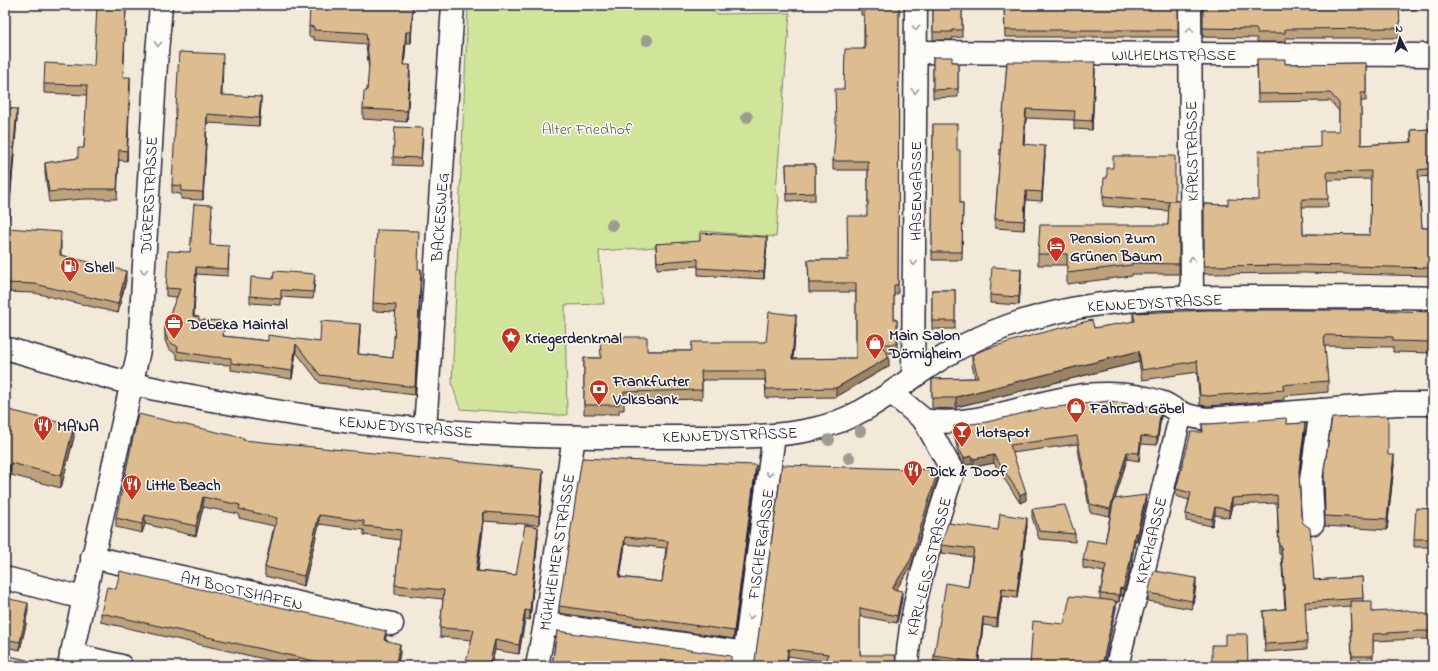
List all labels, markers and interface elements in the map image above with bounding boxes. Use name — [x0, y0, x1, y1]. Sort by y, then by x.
north arrow — [1380, 18, 1420, 58]
text: N — [1395, 21, 1404, 37]
one-way arrow — [912, 25, 920, 31]
one-way arrow — [1186, 27, 1194, 33]
one-way arrow — [154, 41, 163, 47]
street label: WILHELMSTRASSE — [1111, 44, 1237, 68]
one-way arrow — [911, 88, 919, 94]
street label: KARLSTRASSE — [1180, 100, 1206, 202]
park label: Alter Friedhof — [542, 118, 633, 142]
street label: DÜRERSTRASSE — [135, 136, 165, 255]
street label: HASENGASSE — [905, 141, 929, 241]
street label: BACKESWEG — [426, 172, 456, 263]
place label: Pension Zum Grünen Baum — [1070, 227, 1163, 269]
hotel icon: Pension Zum Grünen Baum — [1045, 235, 1067, 263]
fuel station icon: Shell — [59, 255, 81, 283]
place label: Shell — [84, 256, 115, 280]
one-way arrow — [1188, 256, 1196, 262]
one-way arrow — [910, 260, 918, 266]
one-way arrow — [140, 268, 148, 274]
street label: KENNEDYSTRASSE — [1087, 288, 1223, 320]
office icon: Debeka Maintal — [163, 312, 185, 340]
place label: Debeka Maintal — [187, 313, 288, 337]
place label: Main Salon Dörnigheim — [888, 324, 962, 367]
place icon: Kriegerdenkmal — [500, 326, 522, 354]
place label: Kriegerdenkmal — [525, 327, 622, 352]
shop icon: Main Salon Dörnigheim — [864, 332, 886, 360]
place label: Frankfurter Volksbank — [612, 370, 691, 412]
bank icon: Frankfurter Volksbank — [588, 378, 610, 406]
shop icon: Fahrrad Göbel — [1065, 396, 1087, 424]
place label: Fahrrad Göbel — [1089, 397, 1185, 421]
street label: KENNEDYSTRASSE — [337, 410, 474, 446]
restaurant icon: MA’NA — [32, 414, 54, 442]
place label: MA’NA — [57, 415, 99, 439]
bar icon: Hotspot — [951, 420, 973, 448]
place label: Hotspot — [976, 421, 1030, 445]
street label: KENNEDYSTRASSE — [662, 422, 798, 450]
restaurant icon: Dick & Doof — [902, 459, 924, 487]
place label: Dick & Doof — [926, 460, 1007, 484]
one-way arrow — [765, 471, 774, 477]
street label: MÜHLHEIMER STRASSE — [534, 472, 582, 632]
restaurant icon: Little Beach — [121, 473, 143, 501]
place label: Little Beach — [146, 474, 221, 498]
street label: FISCHERGASSE — [742, 487, 782, 602]
street label: KARL-LEIS-STRASSE — [901, 494, 959, 638]
street label: KIRCHGASSE — [1130, 495, 1174, 586]
street label: AM BOOTSHAFEN — [178, 566, 305, 618]
one-way arrow — [746, 614, 755, 620]

